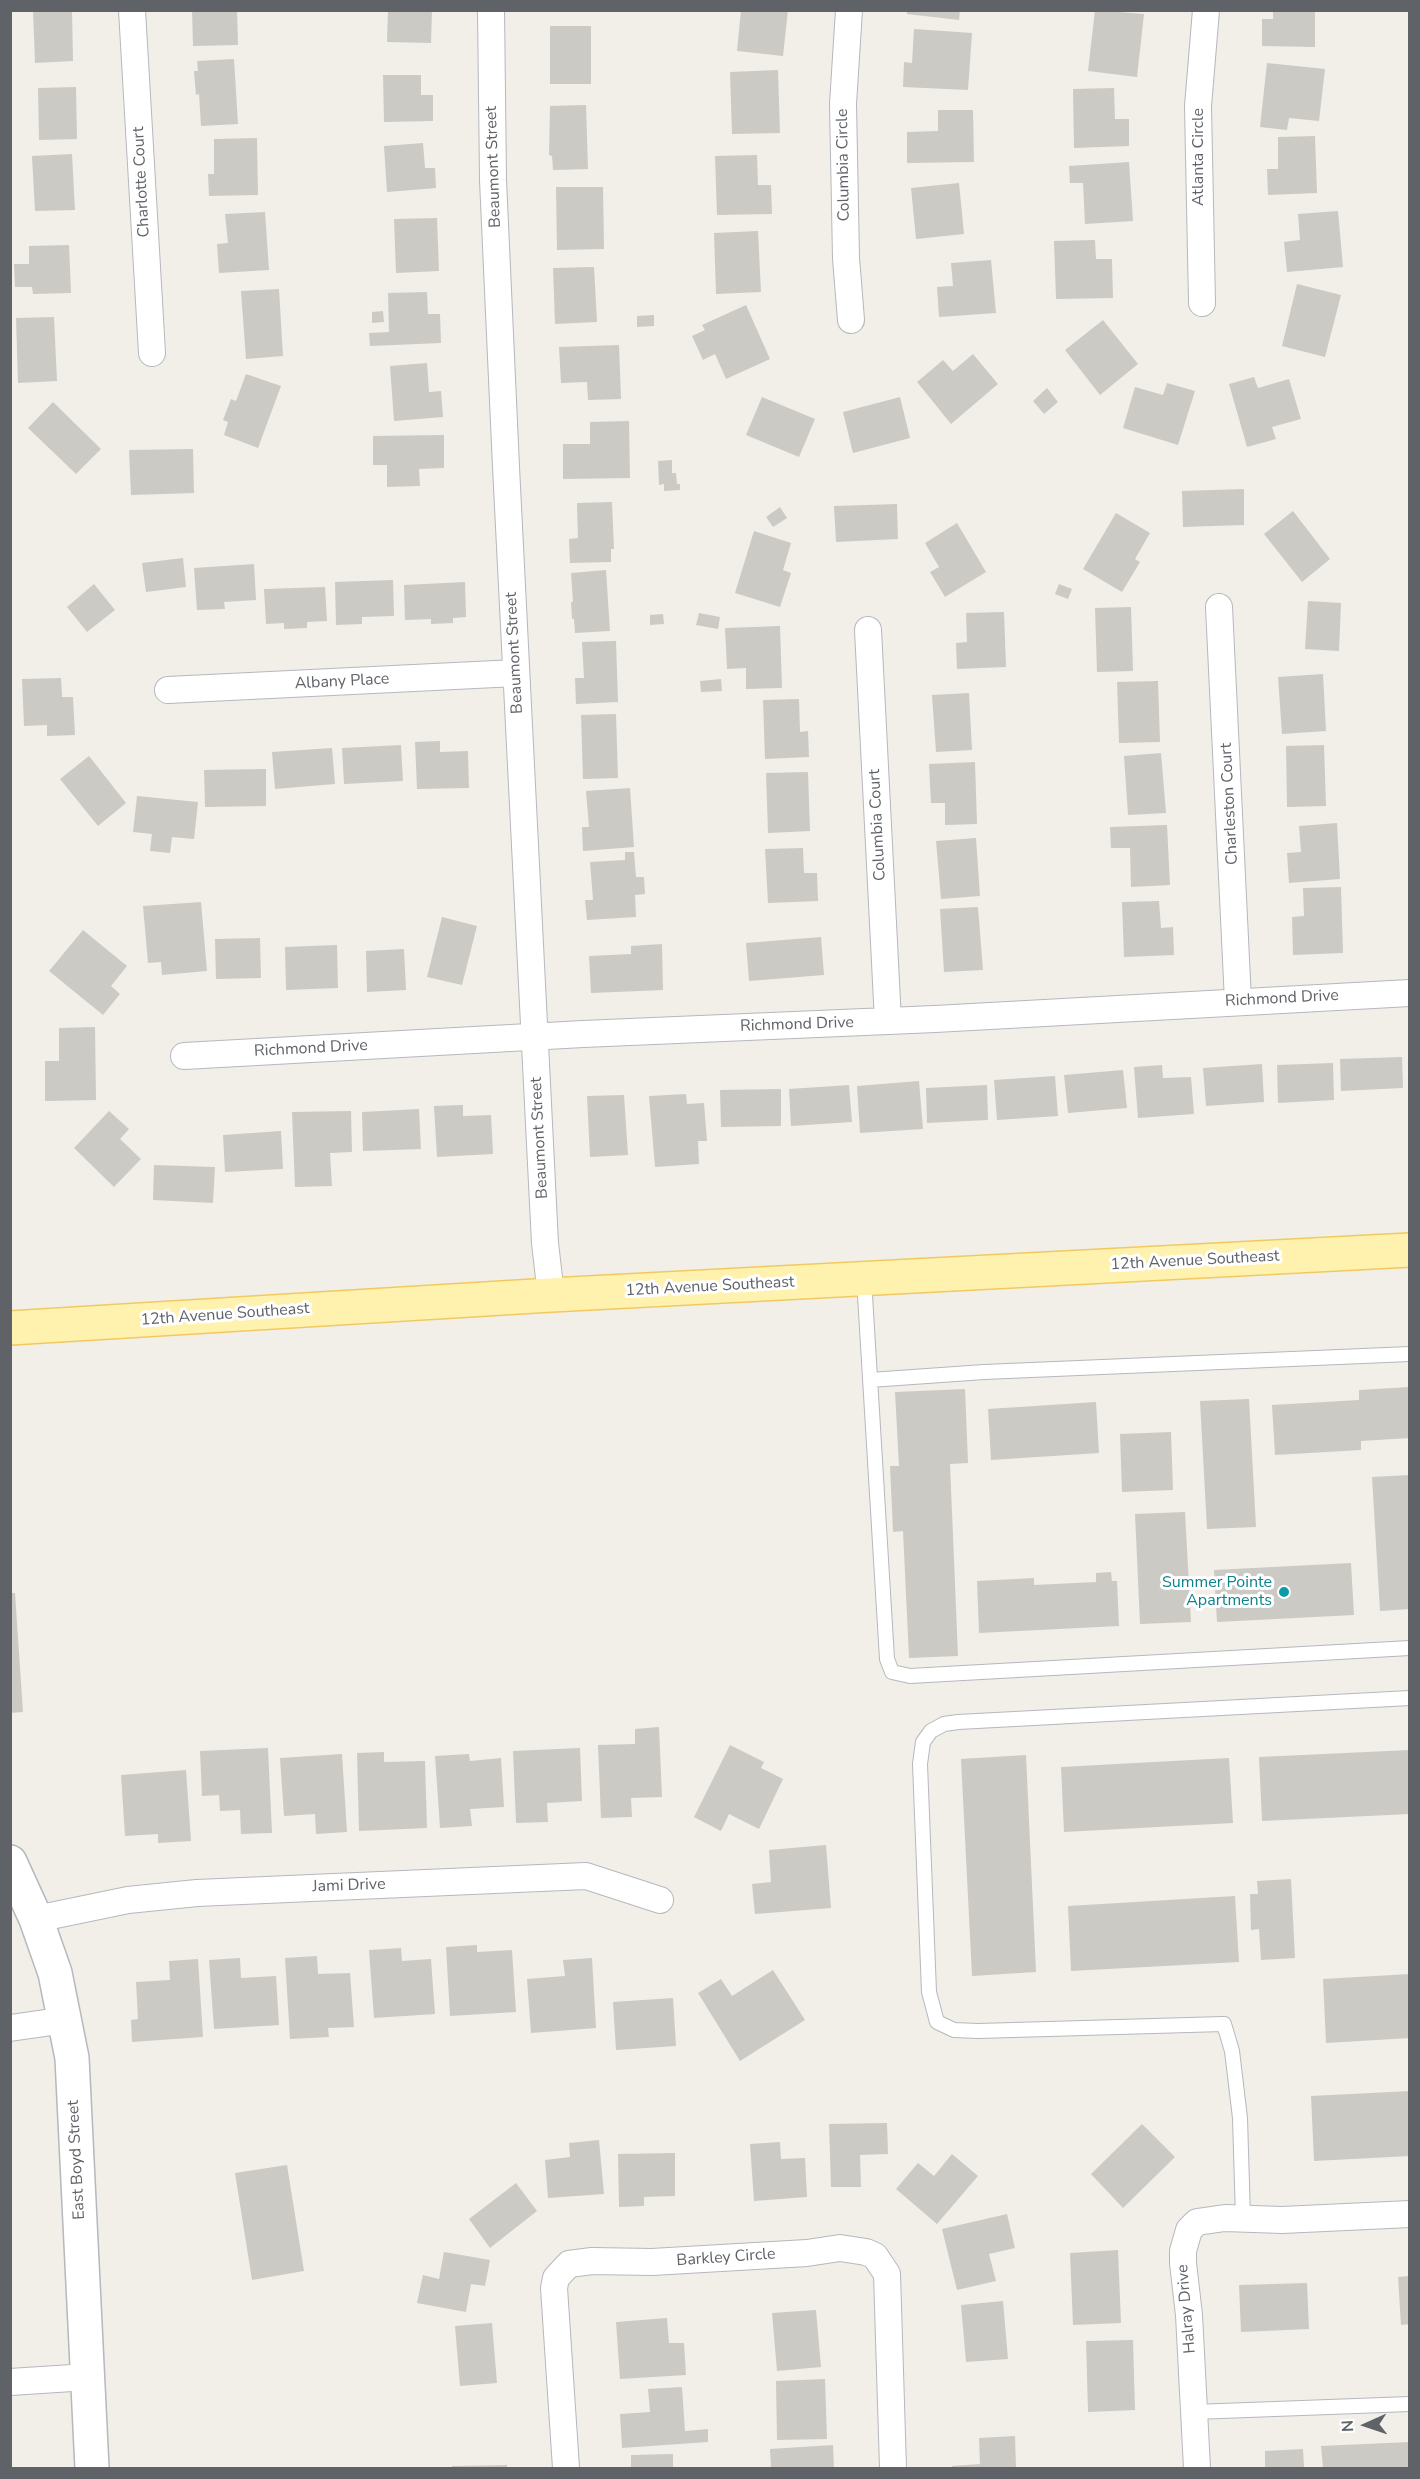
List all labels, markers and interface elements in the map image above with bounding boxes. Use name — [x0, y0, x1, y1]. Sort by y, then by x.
street label: Beaumont Street — [482, 106, 506, 228]
street label: Columbia Circle — [833, 108, 855, 222]
street label: Atlanta Circle — [1189, 108, 1209, 206]
street label: Charlotte Court — [130, 126, 154, 238]
street label: Beaumont Street — [502, 592, 528, 714]
street label: Albany Place — [294, 670, 390, 694]
street label: Charleston Court — [1217, 742, 1243, 866]
street label: Columbia Court — [865, 769, 891, 881]
street label: Richmond Drive — [1225, 986, 1339, 1012]
street label: Richmond Drive — [740, 1013, 854, 1037]
street label: Richmond Drive — [254, 1036, 368, 1062]
street label: Beaumont Street — [527, 1077, 553, 1199]
street label: 12th Avenue Southeast — [1110, 1247, 1280, 1275]
street label: 12th Avenue Southeast — [625, 1273, 795, 1301]
street label: 12th Avenue Southeast — [140, 1300, 310, 1330]
place label: Summer Pointe Apartments — [1162, 1573, 1272, 1611]
marker: Summer Pointe Apartments — [1277, 1585, 1291, 1599]
street label: Jami Drive — [312, 1875, 386, 1897]
street label: East Boyd Street — [64, 2100, 90, 2220]
street label: Barkley Circle — [676, 2245, 776, 2271]
street label: Halray Drive — [1174, 2263, 1200, 2355]
north arrow — [1336, 2395, 1396, 2455]
text: N — [1337, 2419, 1359, 2432]

